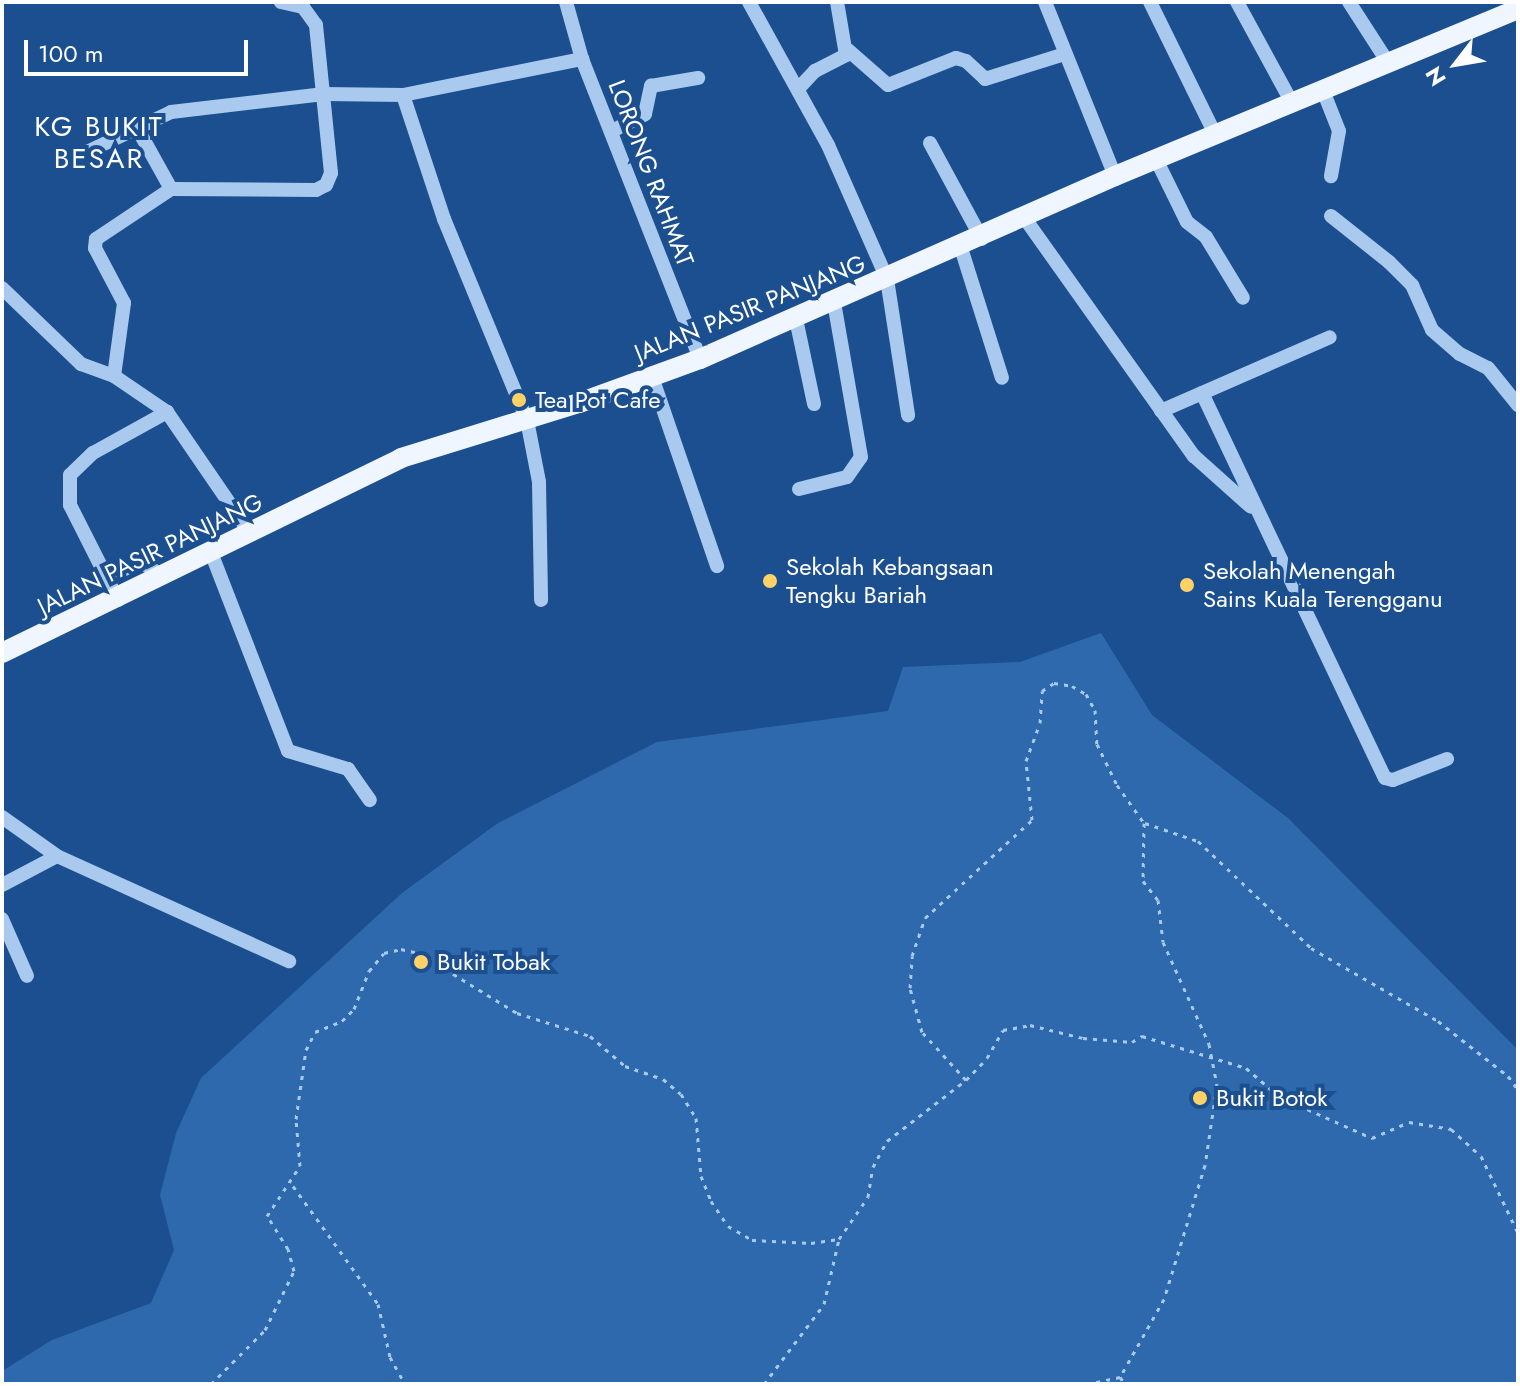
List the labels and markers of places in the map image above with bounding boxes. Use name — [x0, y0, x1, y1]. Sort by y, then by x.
place label: Tea Pot Cafe — [535, 386, 661, 414]
marker: Tea Pot Cafe — [510, 391, 528, 409]
place label: Sekolah Kebangsaan Tengku Bariah — [786, 553, 994, 609]
place label: Sekolah Menengah Sains Kuala Terengganu — [1203, 557, 1443, 613]
marker: Sekolah Kebangsaan Tengku Bariah — [761, 572, 779, 590]
marker: Sekolah Menengah Sains Kuala Terengganu — [1178, 576, 1196, 594]
place label: Bukit Tobak — [437, 948, 550, 976]
marker: Bukit Tobak — [412, 953, 430, 971]
place label: Bukit Botok — [1216, 1084, 1328, 1112]
marker: Bukit Botok — [1191, 1089, 1209, 1107]

